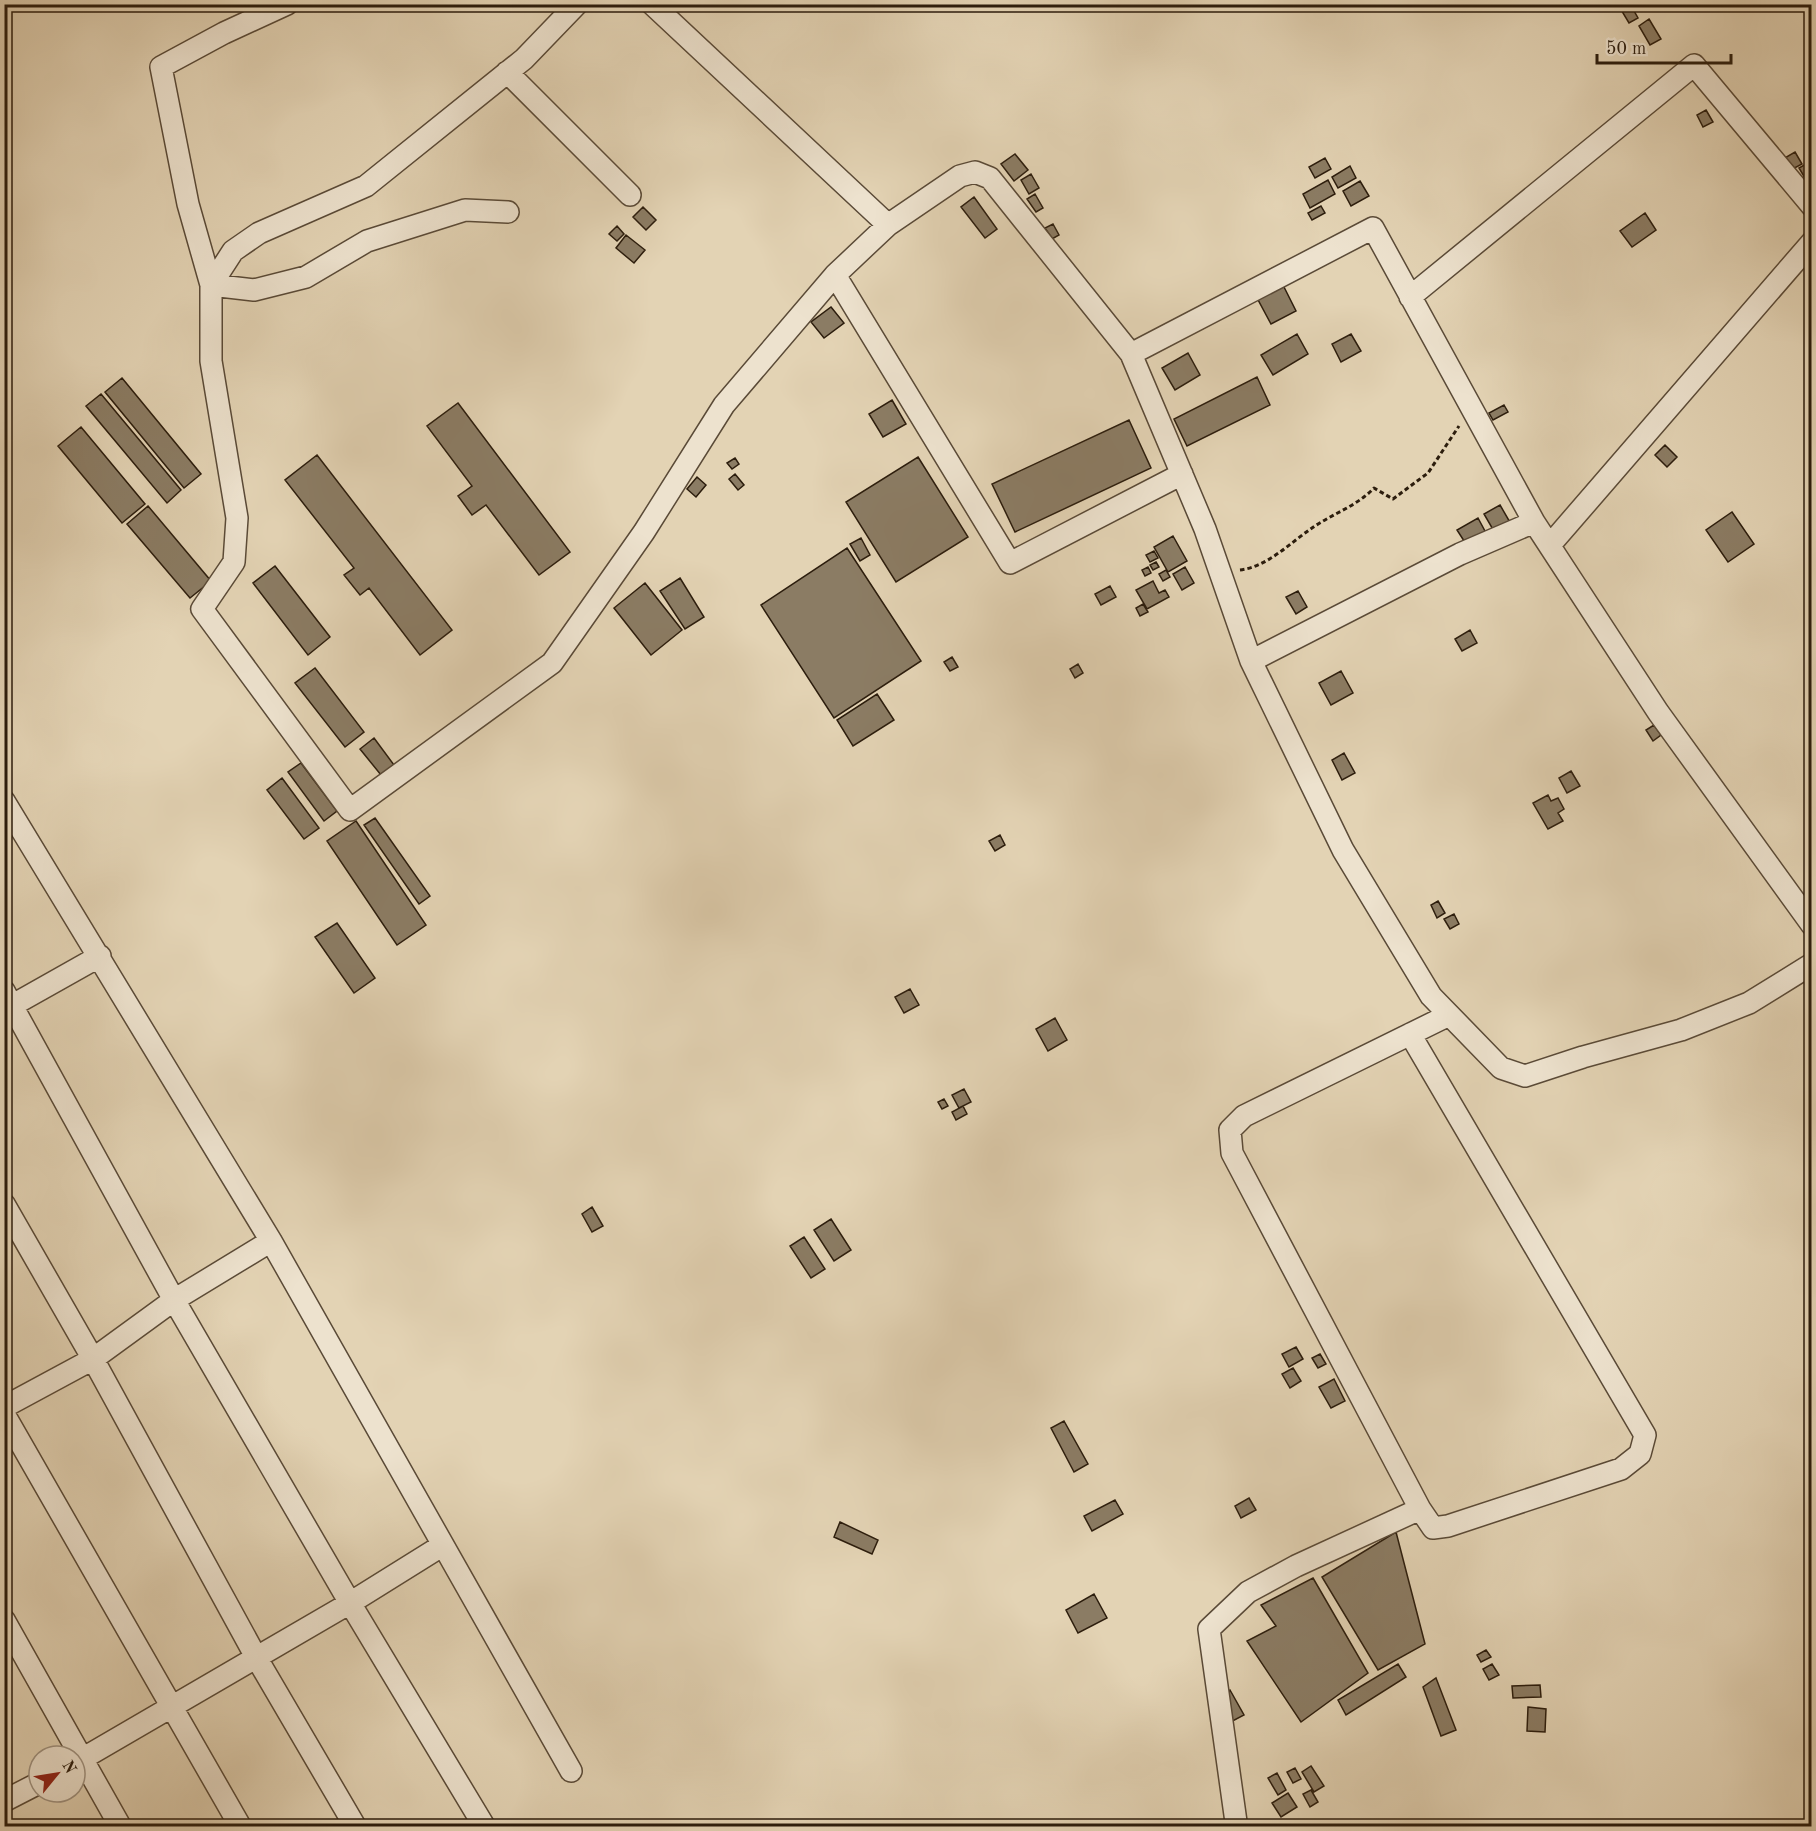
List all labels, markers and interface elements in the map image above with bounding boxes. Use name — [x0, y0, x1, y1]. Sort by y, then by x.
scale bar — [1597, 27, 1730, 65]
text: 50 m — [1606, 40, 1646, 58]
north arrow — [27, 1744, 87, 1804]
text: N — [58, 1758, 79, 1777]

